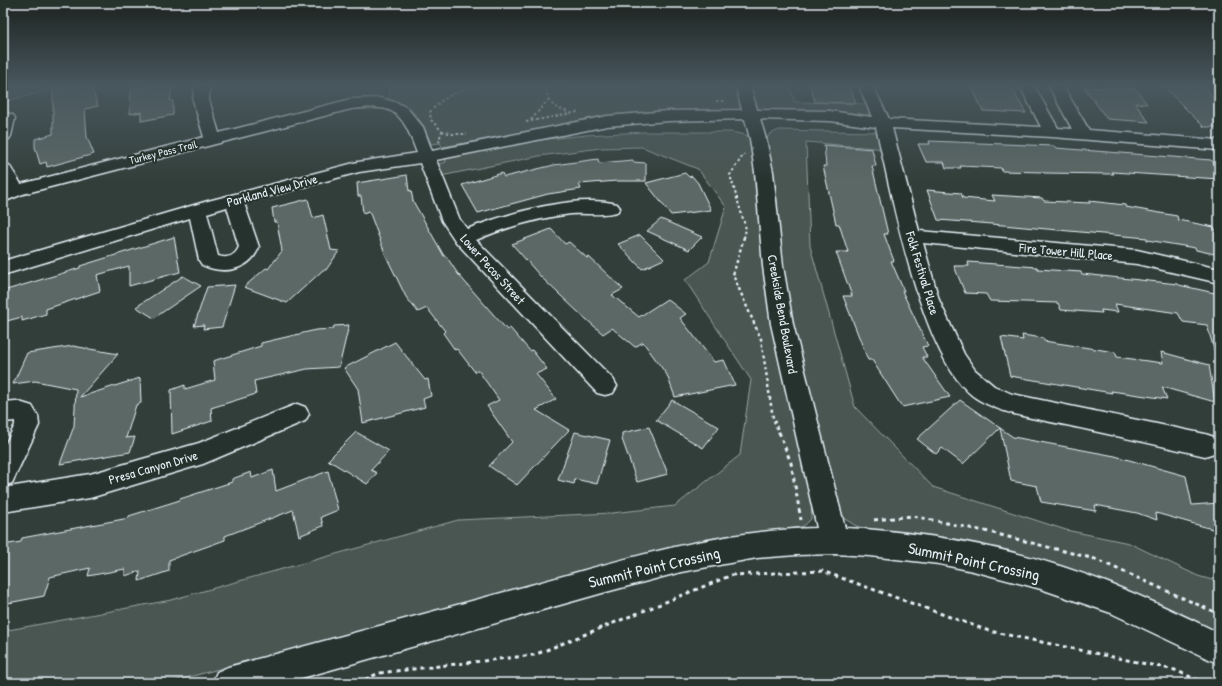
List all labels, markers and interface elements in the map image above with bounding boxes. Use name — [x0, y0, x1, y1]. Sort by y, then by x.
street label: Turkey Pass Trail — [128, 137, 199, 167]
street label: Parkland View Drive — [225, 169, 319, 211]
street label: Folk Festival Place — [902, 228, 944, 317]
street label: Lower Pecos Street — [456, 230, 530, 309]
street label: Fire Tower Hill Place — [1017, 238, 1114, 264]
street label: Creekside Bend Boulevard — [764, 253, 802, 375]
street label: Presa Canyon Drive — [106, 446, 200, 488]
street label: Summit Point Crossing — [906, 536, 1042, 586]
street label: Summit Point Crossing — [586, 541, 722, 593]

